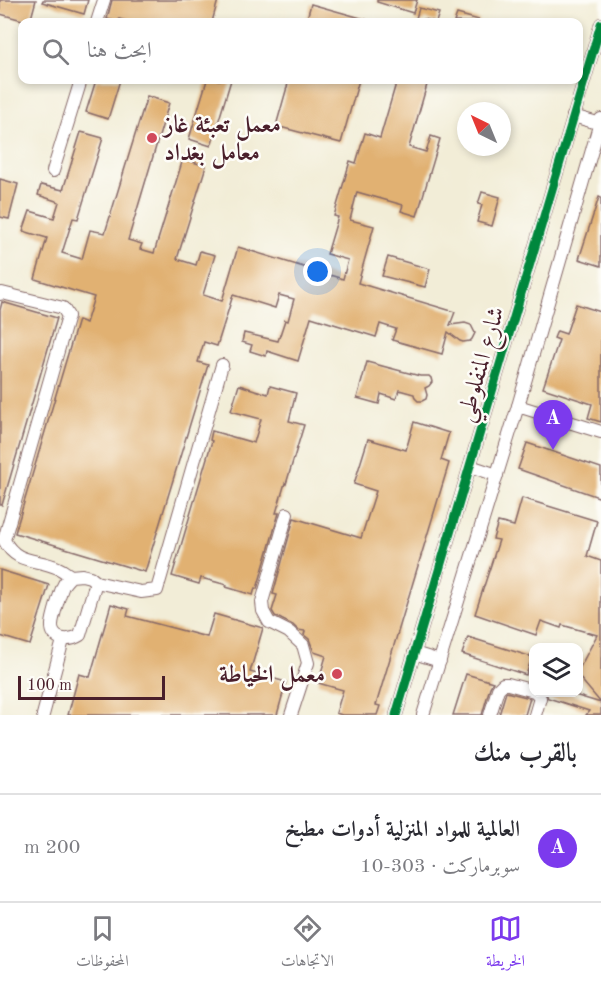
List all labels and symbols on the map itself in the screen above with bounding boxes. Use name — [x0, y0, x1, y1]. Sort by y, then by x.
north arrow — [457, 102, 511, 156]
place label: معمل تعبئة غاز معامل بغداد — [161, 113, 281, 169]
marker: معمل تعبئة غاز معامل بغداد — [145, 131, 159, 145]
your location — [303, 257, 332, 286]
street label: شارع المنفلوطي — [454, 304, 518, 427]
pin: A — [534, 400, 572, 450]
place label: معمل الخياطة — [219, 663, 325, 691]
marker: معمل الخياطة — [330, 667, 344, 681]
scale bar — [18, 673, 165, 700]

